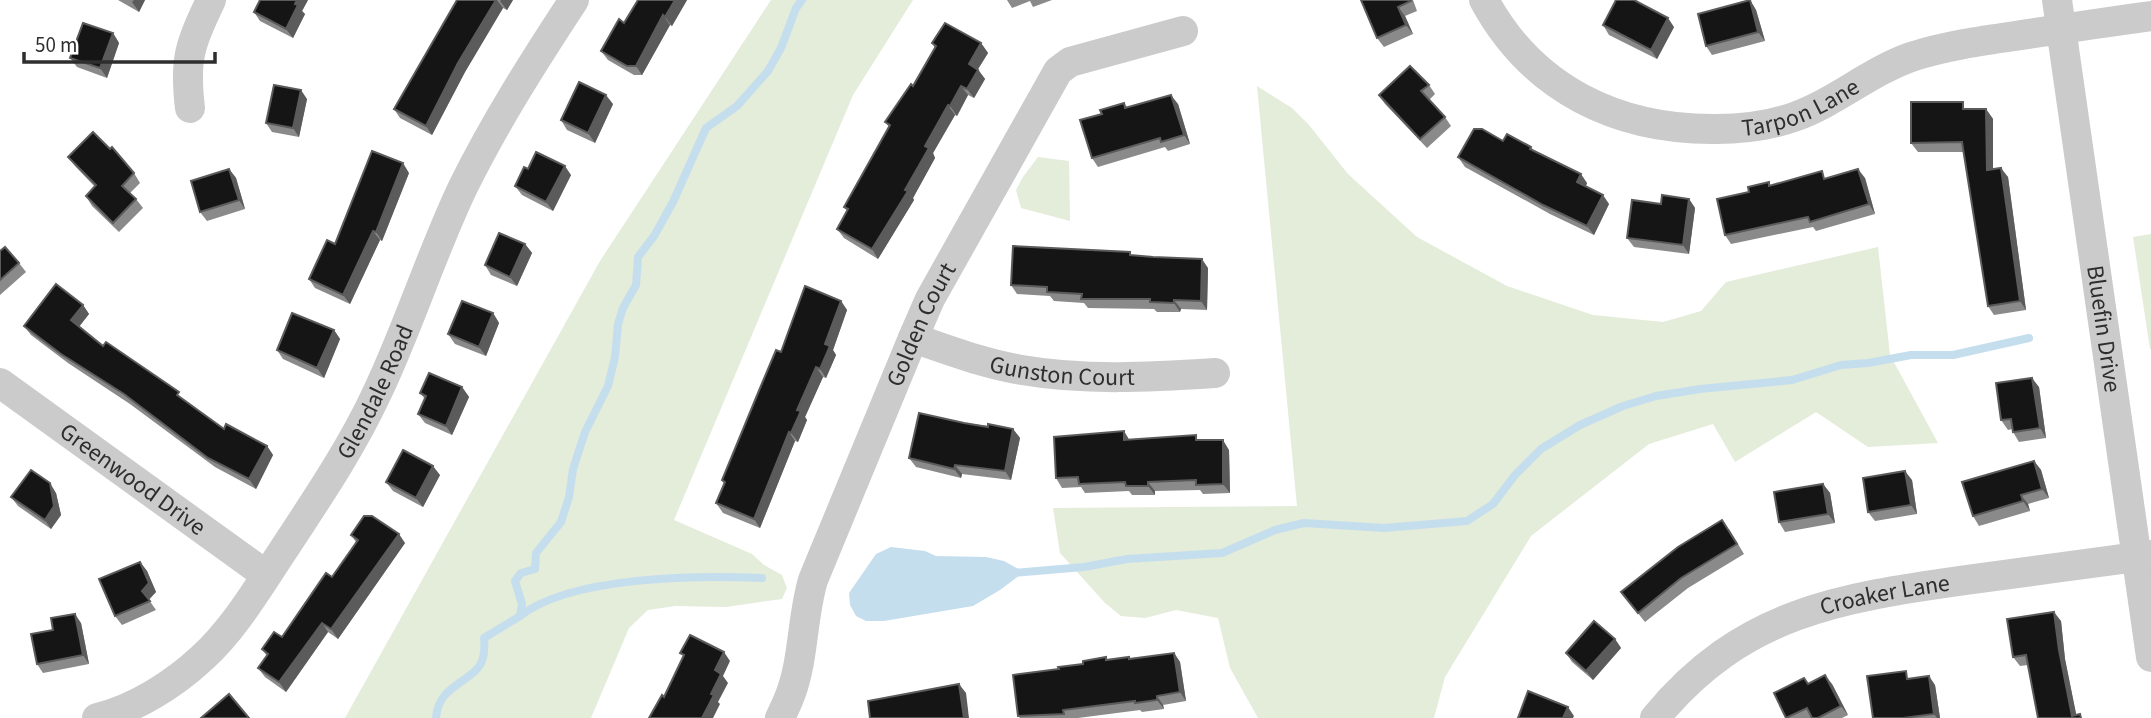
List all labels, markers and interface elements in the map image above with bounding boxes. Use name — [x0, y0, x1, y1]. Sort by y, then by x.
scale bar — [24, 21, 215, 65]
text: 50 m — [35, 30, 77, 60]
street label: Tarpon Lane — [1740, 69, 1866, 145]
street label: Golden Court — [877, 256, 965, 392]
street label: Bluefin Drive — [2078, 263, 2130, 395]
street label: Glendale Road — [328, 319, 422, 466]
street label: Gunston Court — [986, 346, 1135, 395]
street label: Greenwood Drive — [53, 414, 213, 544]
street label: Croaker Lane — [1816, 565, 1952, 624]

